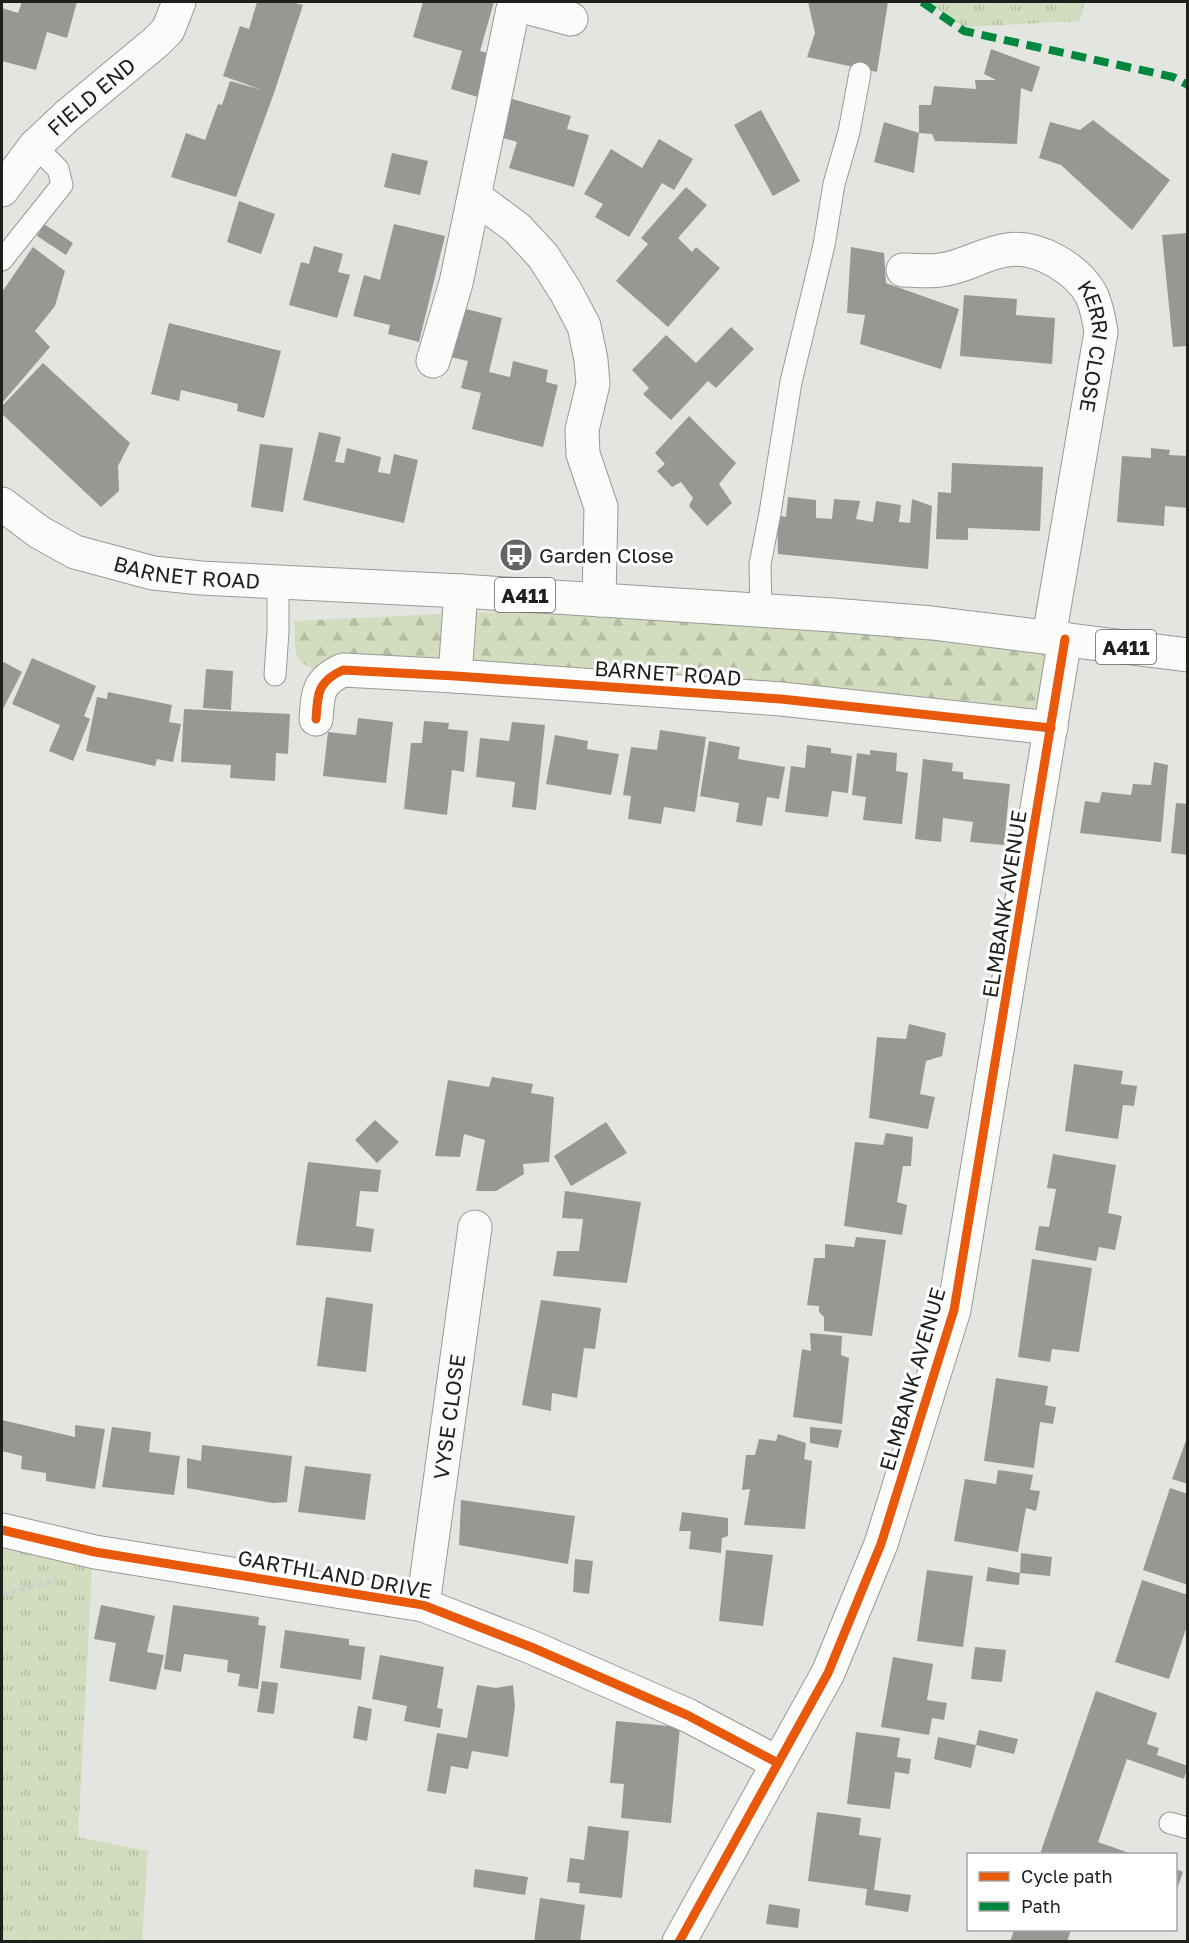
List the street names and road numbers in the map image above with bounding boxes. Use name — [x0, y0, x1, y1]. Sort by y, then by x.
street label: FIELD END — [42, 52, 140, 141]
street label: KERRI CLOSE — [1072, 275, 1114, 414]
street label: BARNET ROAD — [111, 550, 261, 594]
road number: A411 — [495, 578, 555, 612]
road number: A411 — [1096, 630, 1156, 664]
street label: BARNET ROAD — [594, 655, 742, 691]
street label: ELMBANK AVENUE — [976, 808, 1032, 1000]
street label: ELMBANK AVENUE — [873, 1284, 951, 1474]
street label: VYSE CLOSE — [427, 1352, 470, 1481]
street label: GARTHLAND DRIVE — [236, 1544, 434, 1604]

